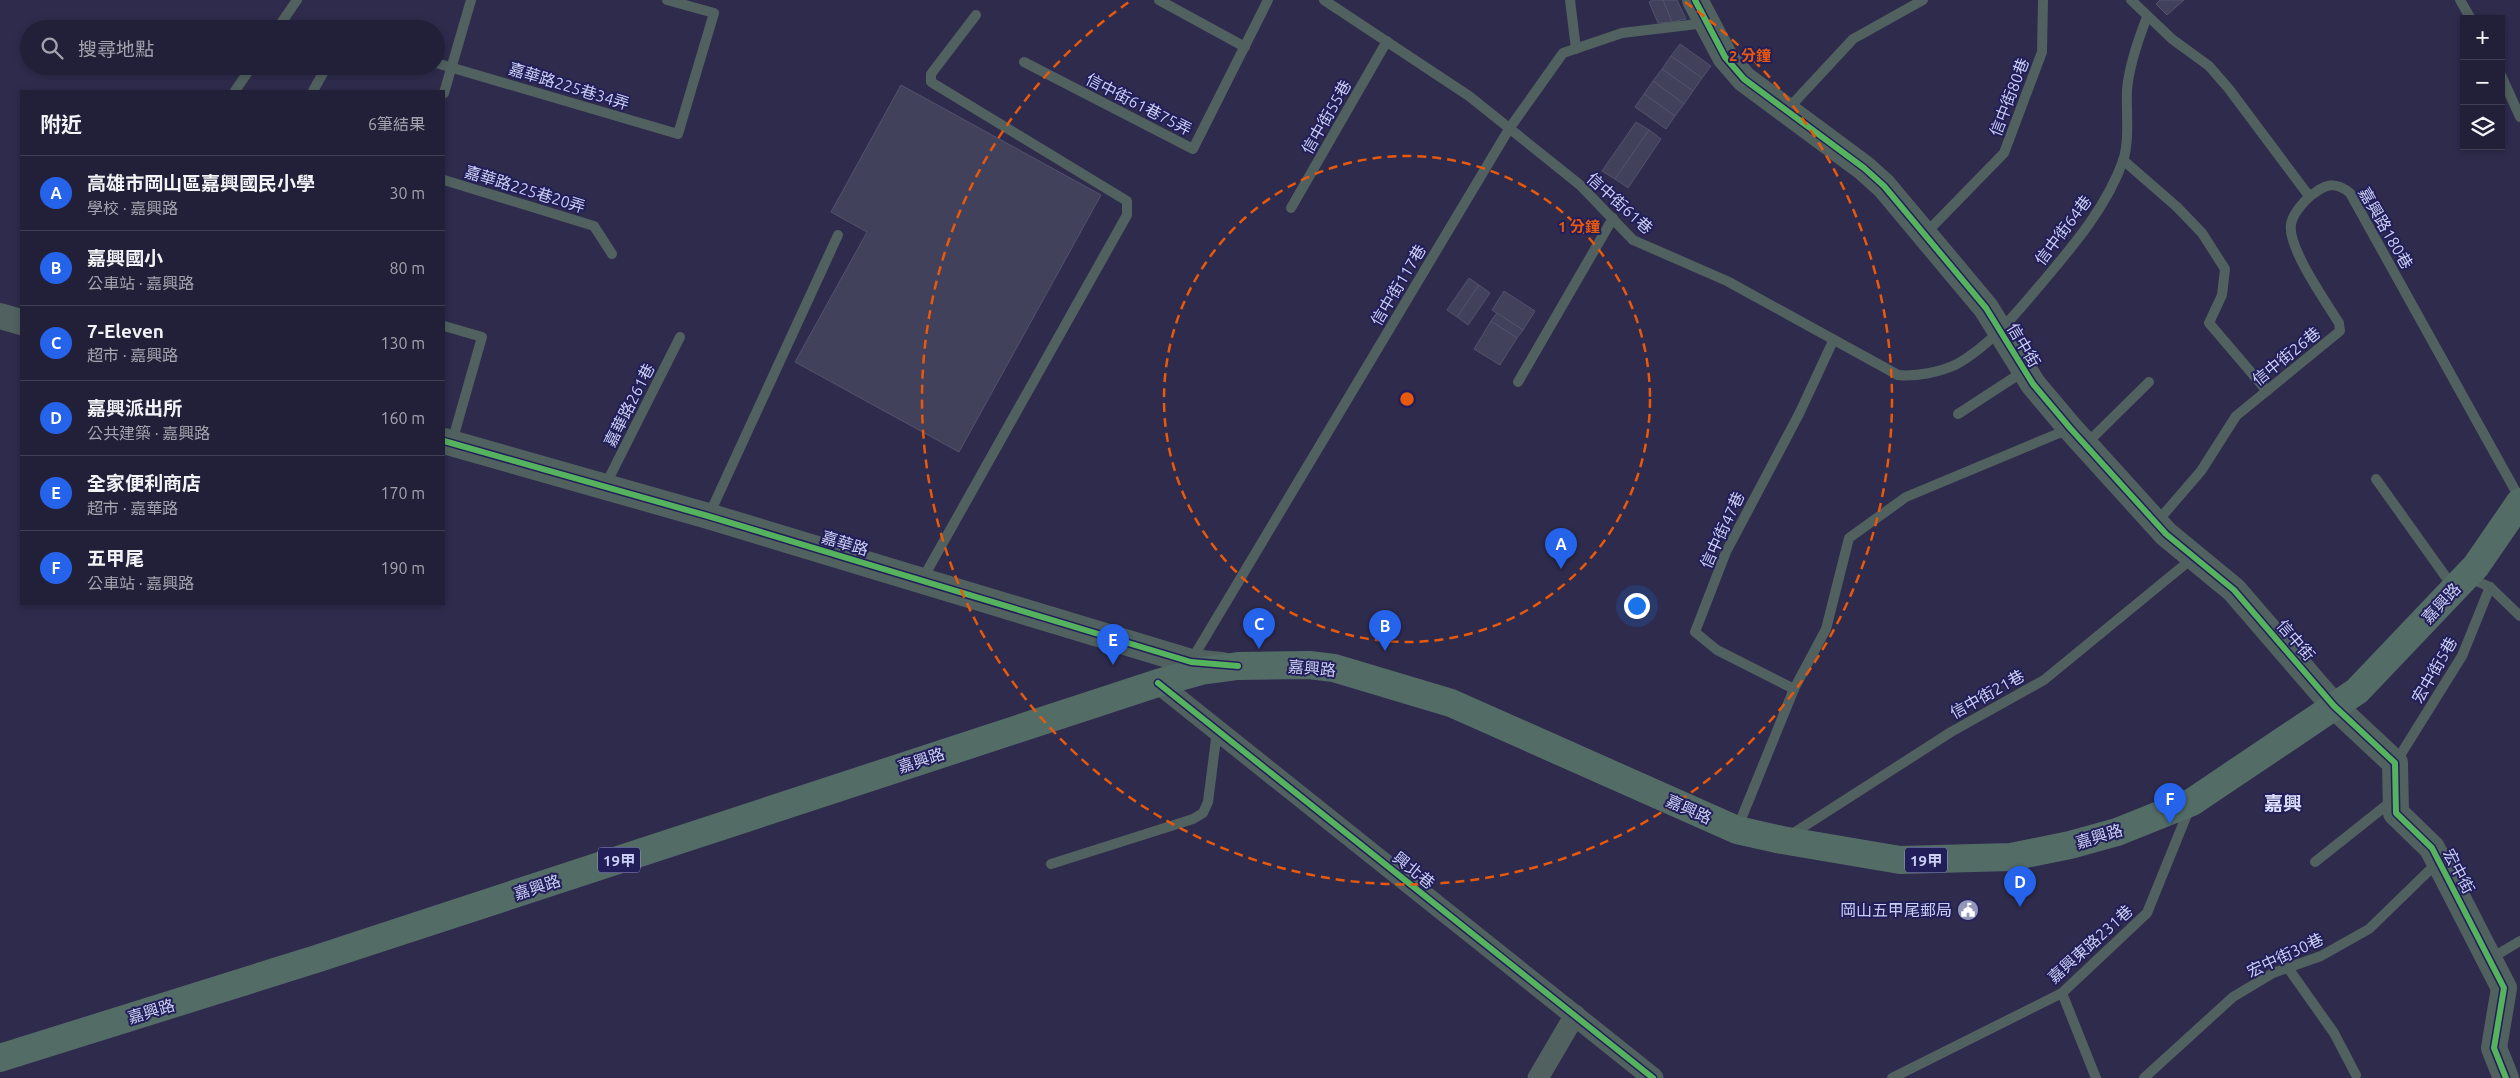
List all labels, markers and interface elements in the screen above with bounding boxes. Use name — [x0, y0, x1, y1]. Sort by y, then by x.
map controls — [2460, 15, 2505, 150]
button: + — [2460, 15, 2505, 60]
search box — [20, 20, 445, 75]
icon: search — [38, 34, 66, 62]
text: 搜尋地點 — [78, 38, 154, 60]
text: 2 分鐘 — [1729, 47, 1771, 64]
street label: 信中街80巷 — [1986, 55, 2032, 139]
street label: 嘉華路225巷34弄 — [507, 59, 631, 113]
button: − — [2460, 60, 2505, 105]
street label: 信中街61巷75弄 — [1083, 70, 1195, 138]
street label: 信中街55巷 — [1298, 77, 1354, 157]
button: layers — [2460, 105, 2505, 150]
text: 附近 — [40, 112, 82, 136]
text: 6筆結果 — [368, 115, 425, 133]
street label: 嘉華路225巷20弄 — [463, 162, 587, 216]
street label: 信中街61巷 — [1583, 169, 1657, 237]
text: 高雄市岡山區嘉興國民小學 — [87, 172, 315, 194]
text: A — [50, 184, 62, 202]
text: 30 m — [389, 184, 425, 202]
street label: 嘉興路180巷 — [2355, 184, 2417, 272]
street label: 信中街64巷 — [2031, 192, 2095, 268]
text: 學校 · 嘉興路 — [87, 199, 178, 217]
text: 1 分鐘 — [1558, 218, 1600, 235]
street label: 信中街117巷 — [1367, 241, 1429, 329]
text: 嘉興國小 — [87, 247, 163, 269]
text: B — [51, 259, 61, 277]
text: 80 m — [389, 259, 425, 277]
text: 公車站 · 嘉興路 — [87, 274, 194, 292]
text: 7-Eleven — [87, 320, 164, 342]
street label: 信中街 — [2004, 320, 2044, 370]
street label: 信中街26巷 — [2248, 323, 2324, 389]
text: C — [51, 334, 61, 352]
text: 130 m — [380, 334, 425, 352]
text: 超市 · 嘉興路 — [87, 346, 178, 364]
street label: 嘉華路261巷 — [600, 360, 658, 450]
centre of rings — [1398, 390, 1416, 408]
text: 嘉興派出所 — [87, 397, 182, 419]
text: D — [50, 409, 62, 427]
text: 160 m — [380, 409, 425, 427]
text: 公共建築 · 嘉興路 — [87, 424, 210, 442]
text: 全家便利商店 — [87, 472, 201, 494]
text: E — [51, 484, 61, 502]
text: 170 m — [380, 484, 425, 502]
street label: 信中街47巷 — [1697, 489, 1747, 571]
text: 超市 · 嘉華路 — [87, 499, 178, 517]
street label: 嘉華路 — [819, 527, 871, 559]
pin: A — [1545, 528, 1577, 569]
text: 五甲尾 — [87, 547, 144, 569]
text: F — [52, 559, 61, 577]
text: 190 m — [380, 559, 425, 577]
text: 公車站 · 嘉興路 — [87, 574, 194, 592]
street label: 嘉興路 — [2418, 579, 2464, 627]
your location — [1624, 593, 1650, 619]
pin: C — [1243, 608, 1275, 649]
pin: B — [1369, 610, 1401, 651]
street label: 信中街 — [2273, 616, 2319, 664]
pin: E — [1097, 624, 1129, 665]
street label: 宏中街5巷 — [2408, 634, 2460, 706]
street label: 嘉興路 — [1287, 657, 1337, 679]
street label: 信中街21巷 — [1947, 666, 2027, 722]
street label: 嘉興路 — [895, 744, 947, 776]
pin: F — [2154, 783, 2186, 824]
street label: 嘉興路 — [1663, 791, 1715, 827]
district label: 嘉興 — [2264, 792, 2302, 814]
street label: 嘉興路 — [2073, 820, 2125, 852]
street label: 宏中街 — [2440, 846, 2478, 896]
road number: 19甲 — [598, 848, 640, 872]
street label: 興北巷 — [1390, 848, 1438, 892]
road number: 19甲 — [1905, 848, 1947, 872]
pin: D — [2004, 866, 2036, 907]
street label: 嘉興路 — [511, 871, 563, 903]
public building icon: 岡山五甲尾郵局 — [1956, 898, 1980, 922]
place label: 岡山五甲尾郵局 — [1840, 901, 1952, 919]
street label: 嘉興東路231巷 — [2044, 901, 2136, 987]
street label: 宏中街30巷 — [2244, 930, 2326, 980]
street label: 嘉興路 — [125, 995, 177, 1027]

